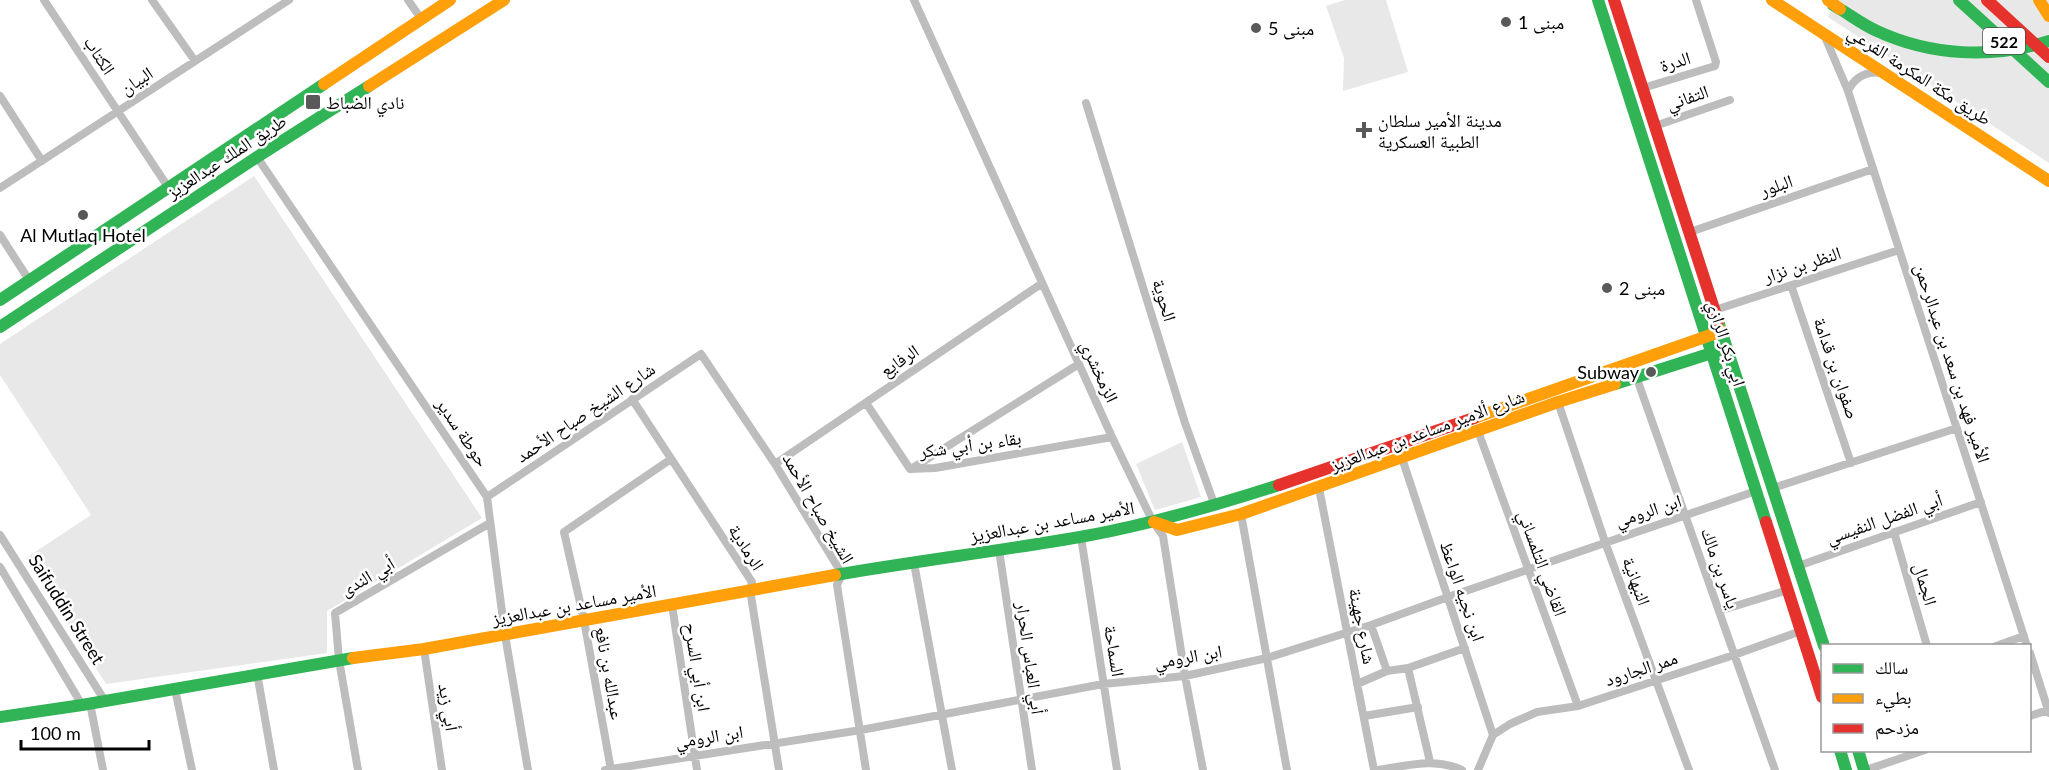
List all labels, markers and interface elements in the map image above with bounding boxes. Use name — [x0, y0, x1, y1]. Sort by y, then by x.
place label: مبنى 1 — [1518, 11, 1564, 34]
marker: مبنى 1 — [1499, 15, 1513, 29]
place label: مبنى 5 — [1268, 17, 1314, 40]
street label: طريق مكة المكرمة الفرعي — [1842, 20, 1996, 133]
marker: مبنى 5 — [1249, 21, 1263, 35]
road number: 522 — [1983, 28, 2025, 54]
street label: الكتاب — [79, 32, 120, 79]
street label: الدرة — [1657, 46, 1693, 76]
street label: البيان — [115, 61, 157, 100]
street label: التفاني — [1663, 80, 1713, 119]
place label: نادي الضباط — [326, 91, 404, 118]
marker: نادي الضباط — [304, 93, 322, 111]
street label: طريق الملك عبدالعزيز — [161, 109, 291, 204]
place label: مدينة الأمير سلطان الطبية العسكرية — [1378, 109, 1502, 153]
marker: مدينة الأمير سلطان الطبية العسكرية — [1355, 121, 1373, 139]
street label: البلور — [1756, 169, 1795, 202]
marker: Al Mutlaq Hotel — [76, 208, 90, 222]
place label: Al Mutlaq Hotel — [20, 224, 146, 246]
street label: النظر بن نزار — [1760, 241, 1844, 288]
street label: الأمير فهد بن سعد بن عبدالرحمن — [1909, 261, 1996, 466]
street label: الحوية — [1148, 276, 1182, 324]
place label: مبنى 2 — [1619, 277, 1665, 300]
marker: مبنى 2 — [1600, 281, 1614, 295]
street label: ابي بكر الرازي — [1698, 297, 1751, 390]
street label: صفوان بن قدامة — [1808, 314, 1865, 422]
street label: الزمخشري — [1072, 336, 1124, 407]
street label: الرفايع — [875, 339, 924, 383]
street label: شارع الشيخ صباح الأحمد — [511, 357, 660, 468]
place label: Subway — [1577, 361, 1640, 383]
marker: Subway — [1644, 365, 1658, 379]
street label: شارع ألامير مساعد بن عبدالعزيز — [1326, 385, 1528, 477]
street label: حوطة سدير — [431, 393, 494, 471]
street label: بقاء بن أبي شكر — [917, 426, 1023, 467]
street label: الشيخ صباح الأحمد — [777, 449, 860, 568]
street label: أبي الفضل النفيسي — [1823, 488, 1947, 553]
street label: ابن الرومي — [1612, 489, 1686, 535]
street label: الأمير مساعد بن عبدالعزيز — [967, 496, 1136, 547]
street label: القاضي التلمساني — [1509, 507, 1572, 620]
street label: الرمادية — [724, 520, 770, 574]
street label: ياسر بن مالك — [1696, 525, 1745, 612]
street label: ابن نجيه الواعظ — [1435, 538, 1490, 644]
street label: Saifuddin Street — [24, 550, 110, 669]
street label: أبي الندى — [336, 552, 400, 604]
street label: النبهانية — [1618, 554, 1656, 608]
street label: الجمال — [1909, 560, 1942, 608]
street label: الأمير مساعد بن عبدالعزيز — [489, 579, 658, 630]
street label: شارع جهينة — [1344, 586, 1381, 666]
street label: أبي العباس الحرار — [1008, 600, 1050, 716]
street label: ابن أبي السرح — [676, 621, 716, 714]
street label: السماحة — [1100, 624, 1130, 678]
street label: عبدالله بن نافع — [589, 625, 629, 721]
street label: ابن الرومي — [1152, 639, 1225, 677]
legend — [1821, 644, 2031, 752]
street label: ممر الجارود — [1602, 646, 1680, 690]
text: سالك — [1875, 656, 1908, 678]
street label: أبي زيد — [430, 682, 464, 733]
text: بطيء — [1875, 686, 1912, 713]
scale bar — [21, 713, 148, 751]
text: مزدحم — [1875, 716, 1919, 740]
street label: ابن الرومي — [673, 720, 745, 757]
text: 100 m — [30, 722, 81, 744]

